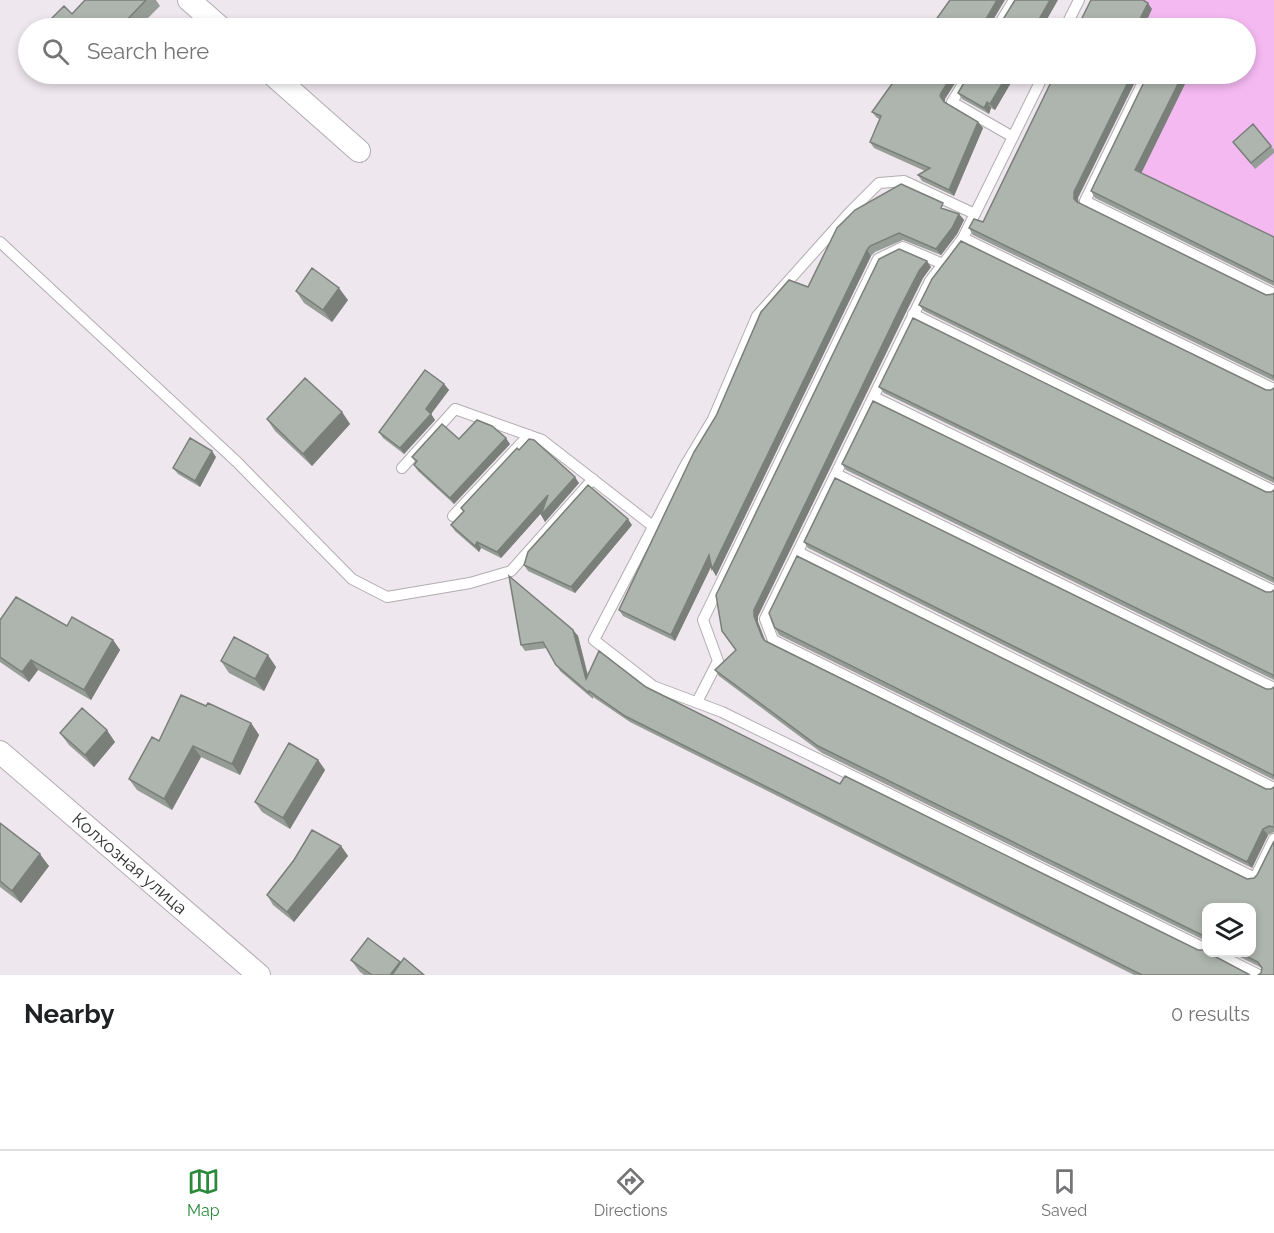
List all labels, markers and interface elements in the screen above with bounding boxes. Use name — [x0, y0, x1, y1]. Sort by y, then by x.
search box — [18, 18, 1256, 84]
icon: search — [39, 35, 72, 68]
text: Search here — [87, 38, 209, 64]
street label: Колхозная улица — [68, 808, 192, 918]
map controls — [1202, 903, 1256, 957]
button: layers — [1202, 903, 1256, 957]
text: Nearby — [24, 999, 114, 1029]
text: 0 results — [1171, 1002, 1250, 1026]
tab: Map — [187, 1165, 220, 1220]
tab: Directions — [594, 1165, 668, 1220]
tab: Saved — [1041, 1165, 1087, 1220]

